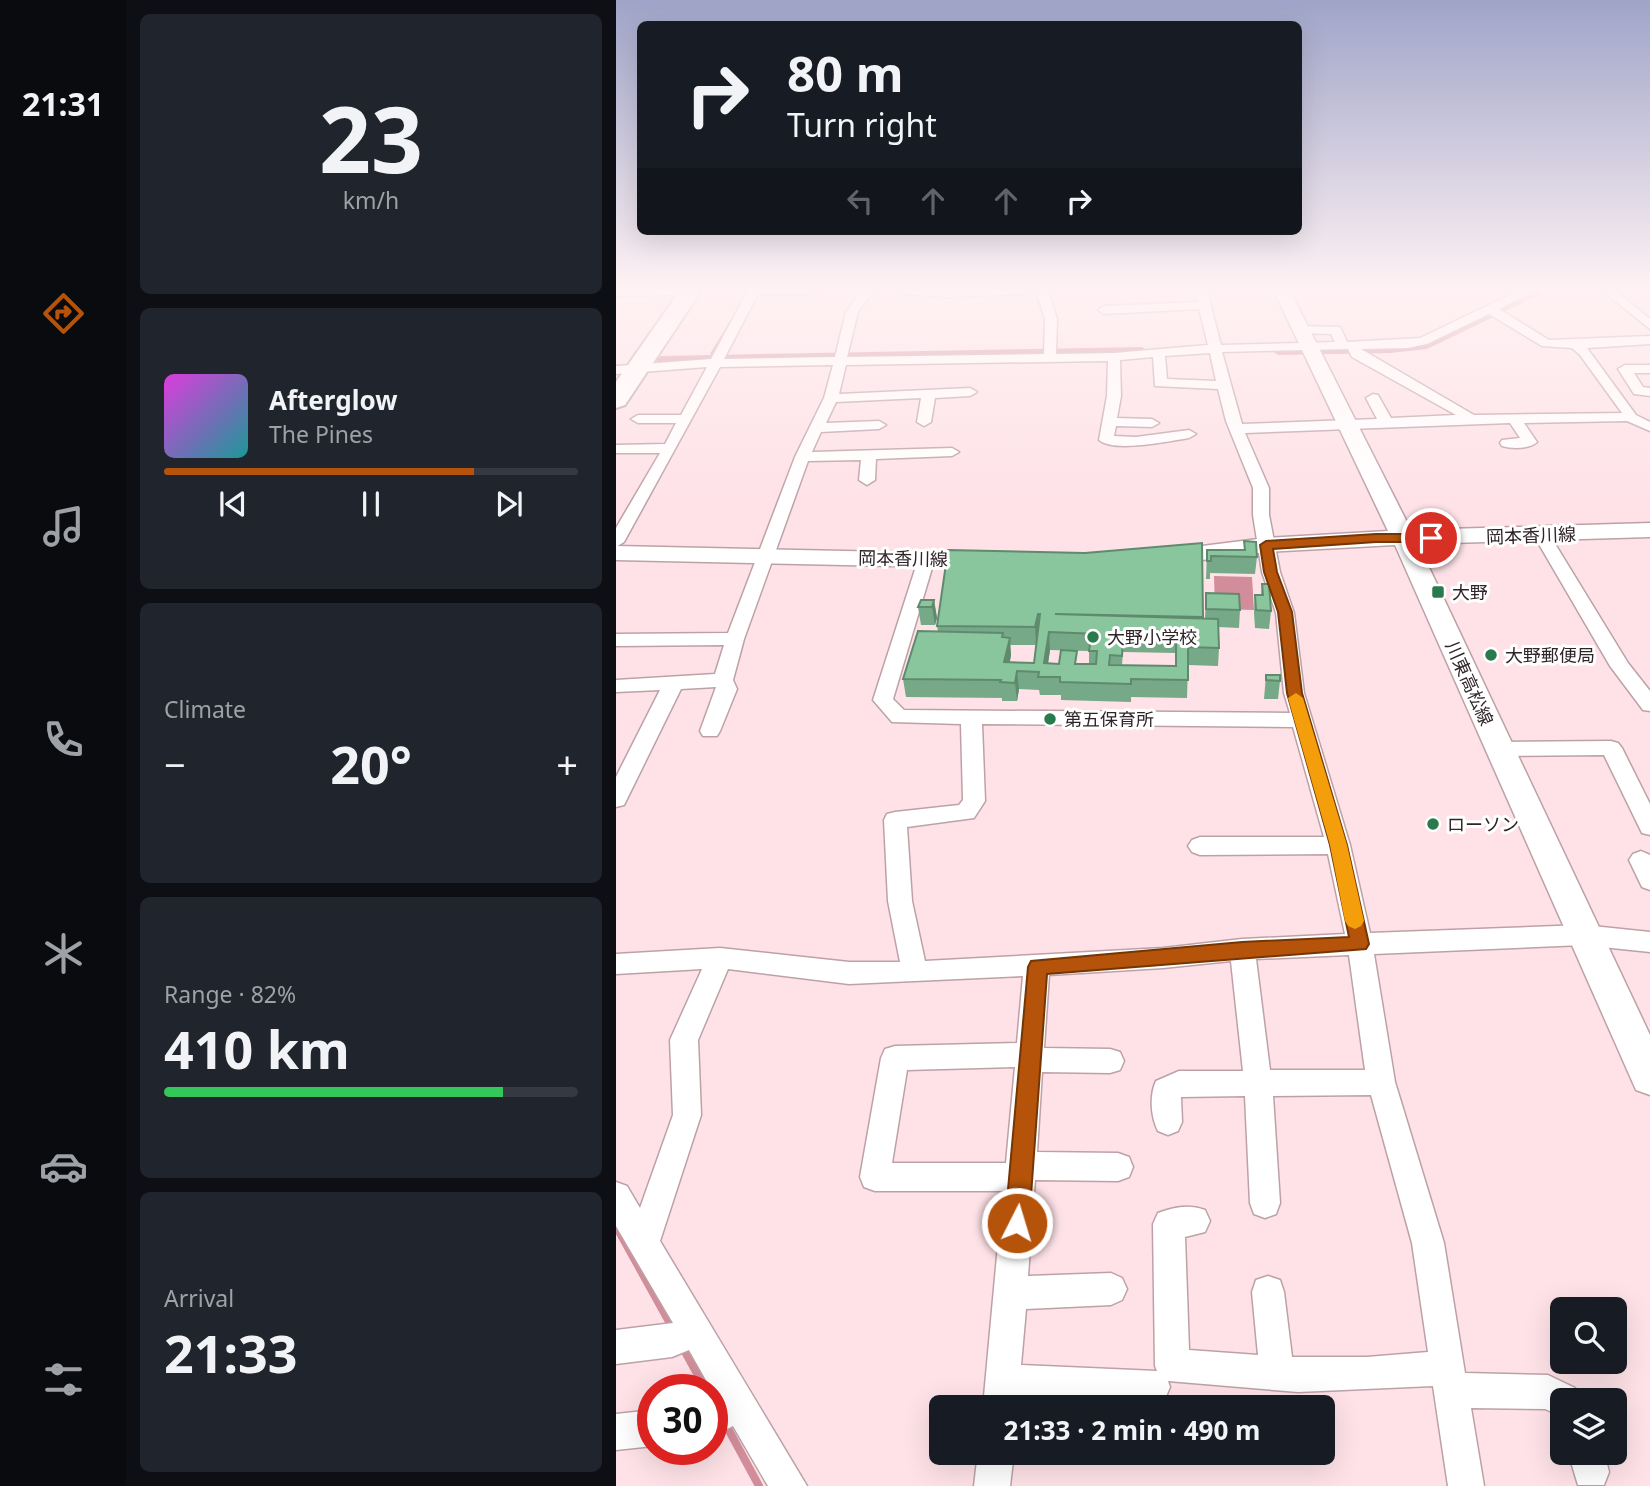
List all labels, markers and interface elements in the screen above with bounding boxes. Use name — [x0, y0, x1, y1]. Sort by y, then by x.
text: 80 m — [787, 40, 904, 106]
icon: right — [672, 49, 763, 140]
text: 23 — [319, 76, 423, 200]
text: 21:31 — [22, 82, 104, 125]
text: Turn right — [787, 103, 937, 146]
icon: left — [841, 182, 879, 220]
icon: ahead — [914, 182, 952, 220]
icon: ahead — [987, 182, 1025, 220]
icon: right — [1060, 182, 1098, 220]
text: km/h — [343, 184, 399, 216]
icon: directions — [39, 289, 88, 338]
text: Afterglow — [269, 382, 397, 418]
text: The Pines — [269, 418, 373, 450]
icon: previous — [214, 485, 252, 523]
icon: pause — [352, 485, 390, 523]
icon: next — [490, 485, 528, 523]
icon: music — [39, 502, 88, 551]
pin — [1401, 508, 1461, 568]
icon: arrive — [1412, 519, 1450, 557]
street label: 岡本香川線 — [1486, 521, 1576, 549]
street label: 岡本香川線 — [858, 545, 948, 571]
place label: 大野 — [1452, 580, 1488, 604]
marker: 大野 — [1430, 584, 1446, 600]
place label: 大野小学校 — [1107, 625, 1197, 649]
marker: 大野小学校 — [1085, 629, 1101, 645]
street label: 川東高松線 — [1441, 637, 1499, 729]
place label: 大野郵便局 — [1505, 643, 1595, 667]
marker: 大野郵便局 — [1483, 647, 1499, 663]
text: Climate — [164, 693, 246, 725]
place label: 第五保育所 — [1064, 707, 1154, 731]
marker: 第五保育所 — [1042, 711, 1058, 727]
icon: phone — [39, 715, 88, 764]
text: 20° — [330, 728, 412, 799]
text: − — [164, 738, 186, 790]
text: + — [556, 738, 578, 790]
place label: ローソン — [1447, 812, 1519, 836]
marker: ローソン — [1425, 816, 1441, 832]
icon: climate — [39, 929, 88, 978]
text: Range · 82% — [164, 978, 296, 1010]
text: 410 km — [164, 1013, 350, 1084]
icon: car — [39, 1142, 88, 1191]
position arrow — [980, 1186, 1054, 1260]
text: Arrival — [164, 1282, 234, 1314]
map controls — [1550, 1297, 1627, 1465]
button: search — [1550, 1297, 1627, 1374]
text: 21:33 — [164, 1317, 298, 1388]
icon: filters — [39, 1355, 88, 1404]
speed limit sign: 30 — [637, 1374, 728, 1465]
button: layers — [1550, 1388, 1627, 1465]
text: 21:33 · 2 min · 490 m — [1004, 1412, 1260, 1448]

